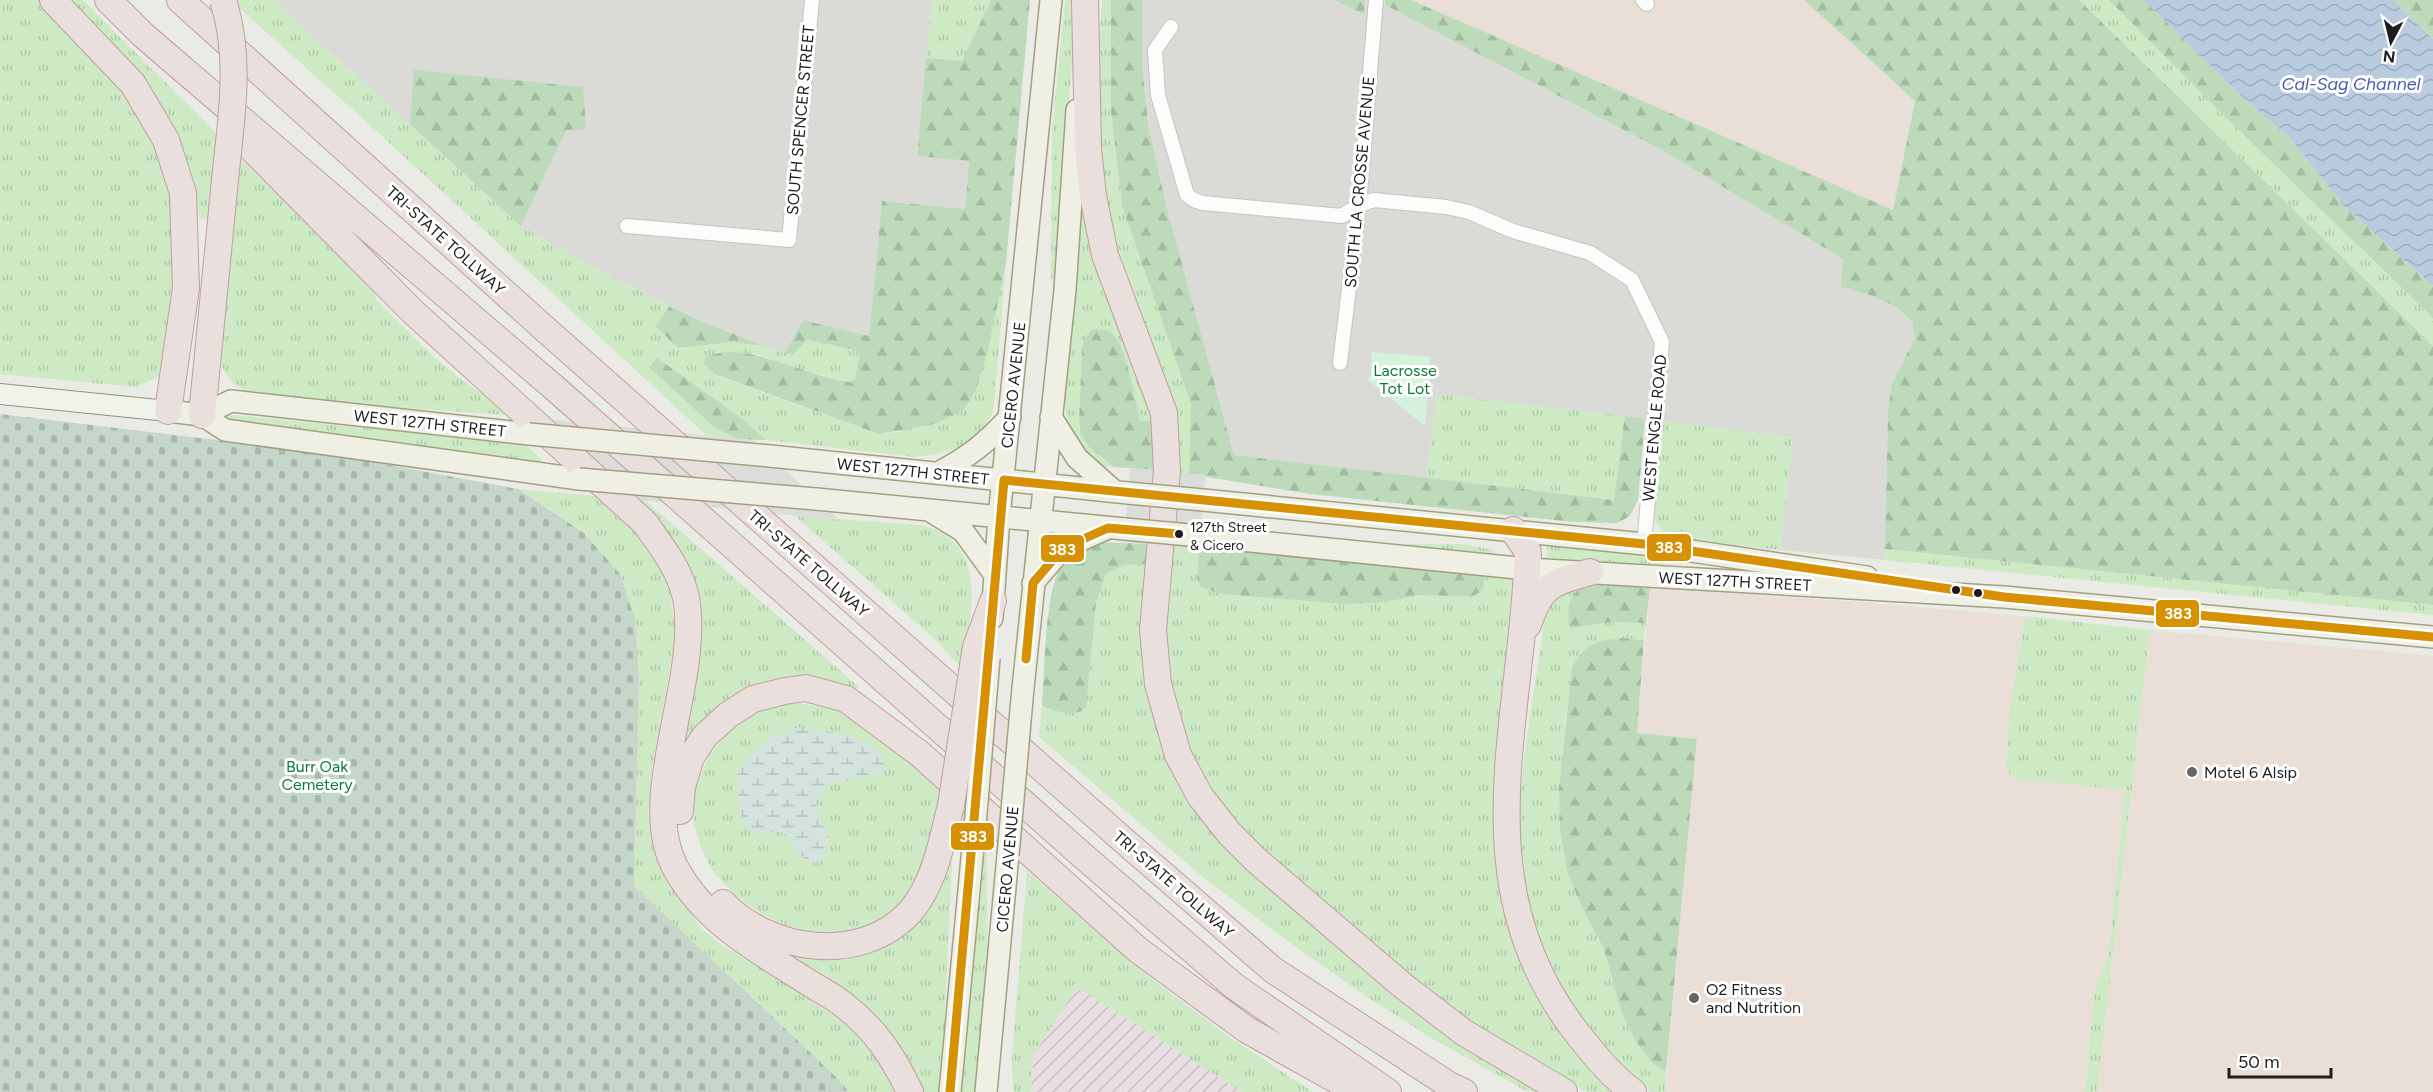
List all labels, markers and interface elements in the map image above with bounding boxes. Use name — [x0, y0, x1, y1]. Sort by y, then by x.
north arrow — [2361, 12, 2421, 72]
street label: SOUTH SPENCER STREET — [783, 24, 818, 216]
text: N — [2382, 46, 2397, 67]
water label: Cal-Sag Channel — [2281, 73, 2422, 95]
street label: SOUTH LA CROSSE AVENUE — [1341, 76, 1378, 289]
street label: TRI-STATE TOLLWAY — [382, 182, 509, 299]
street label: CICERO AVENUE — [997, 321, 1030, 449]
street label: WEST ENGLE ROAD — [1639, 354, 1670, 502]
park label: Lacrosse Tot Lot — [1373, 361, 1437, 398]
street label: WEST 127TH STREET — [353, 406, 507, 441]
street label: WEST 127TH STREET — [836, 454, 990, 489]
street label: TRI-STATE TOLLWAY — [745, 506, 873, 621]
place label: 127th Street & Cicero — [1190, 519, 1267, 554]
marker: 127th Street & Cicero — [1173, 528, 1185, 540]
line badge: 383 — [1646, 533, 1692, 562]
line badge: 383 — [1040, 534, 1085, 563]
text: 383 — [1655, 538, 1683, 557]
text: 383 — [1048, 540, 1076, 559]
street label: WEST 127TH STREET — [1658, 568, 1812, 595]
unlabelled marker — [1950, 584, 1962, 596]
unlabelled marker — [1972, 587, 1984, 599]
line badge: 383 — [2155, 599, 2200, 628]
text: 383 — [2164, 604, 2192, 623]
park label: Burr Oak Cemetery — [281, 757, 353, 794]
place label: Motel 6 Alsip — [2204, 763, 2297, 782]
marker: Motel 6 Alsip — [2185, 765, 2199, 779]
street label: CICERO AVENUE — [992, 805, 1023, 933]
line badge: 383 — [950, 822, 995, 851]
text: 383 — [959, 827, 987, 846]
street label: TRI-STATE TOLLWAY — [1110, 827, 1238, 942]
place label: O2 Fitness and Nutrition — [1706, 980, 1801, 1017]
marker: O2 Fitness and Nutrition — [1687, 991, 1701, 1005]
scale bar — [2229, 1041, 2331, 1079]
text: 50 m — [2238, 1051, 2280, 1073]

